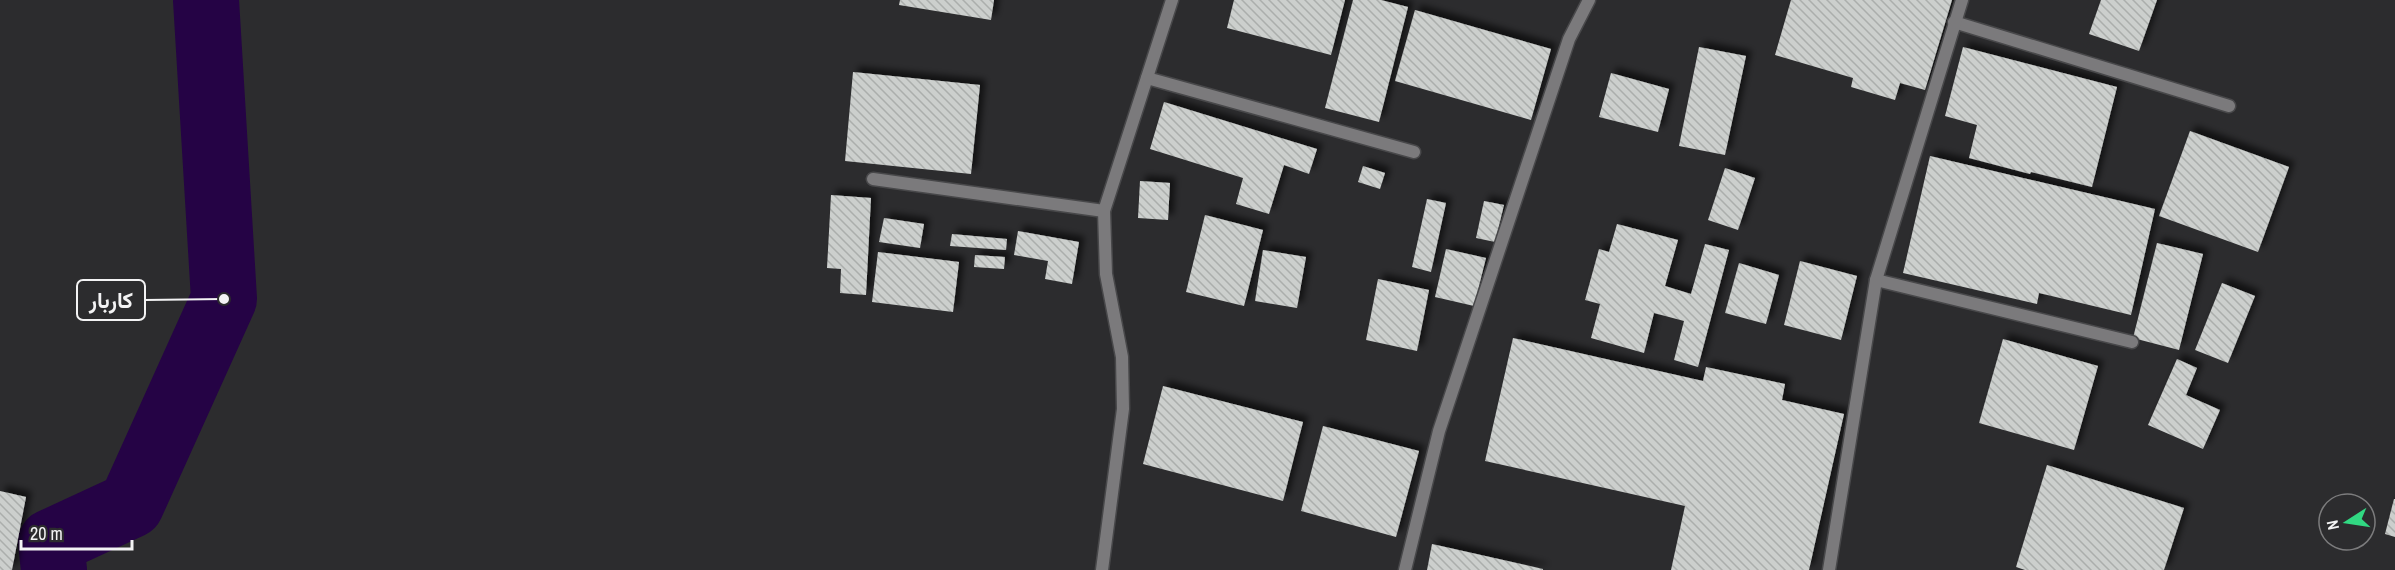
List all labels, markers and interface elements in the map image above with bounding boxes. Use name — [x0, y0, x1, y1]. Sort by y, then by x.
callout: کاربار — [77, 280, 145, 320]
text: کاربار — [88, 285, 133, 315]
north arrow — [2317, 492, 2377, 552]
scale bar — [21, 513, 132, 551]
text: N — [2321, 518, 2344, 532]
text: 20 m — [30, 521, 63, 546]

